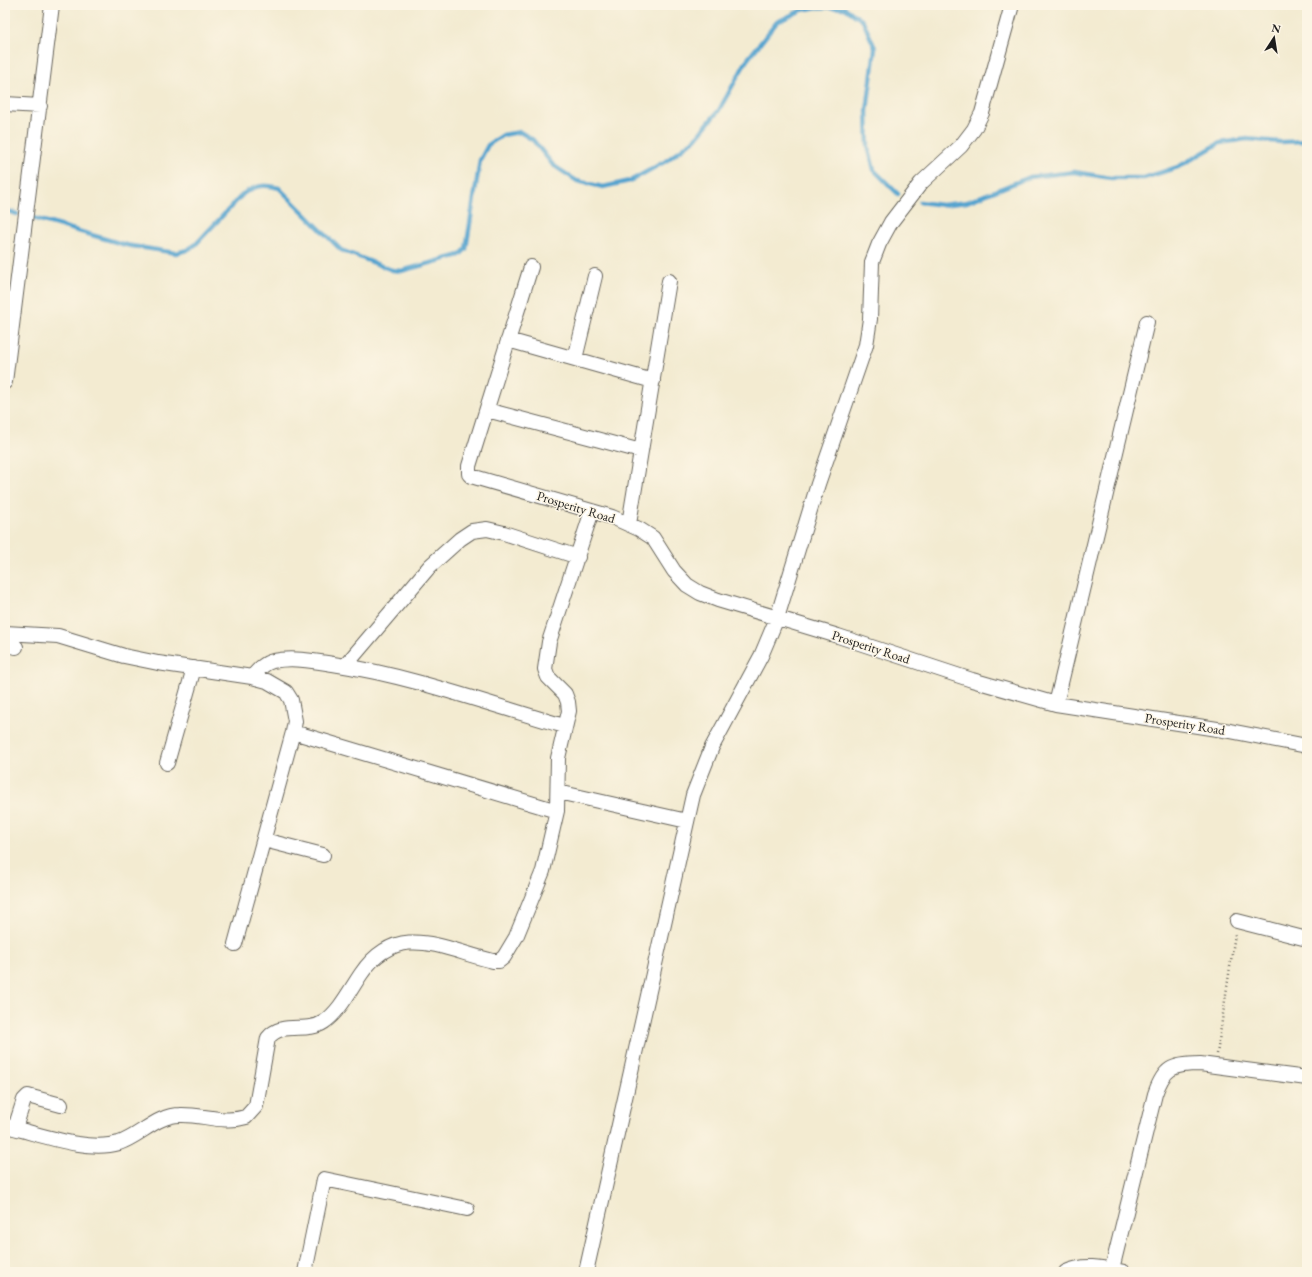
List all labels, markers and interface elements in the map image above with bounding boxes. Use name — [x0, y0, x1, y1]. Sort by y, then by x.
north arrow — [1254, 18, 1294, 58]
text: N — [1270, 20, 1282, 36]
street label: Prosperity Road — [535, 487, 618, 527]
street label: Prosperity Road — [830, 626, 913, 668]
street label: Prosperity Road — [1144, 709, 1227, 739]

